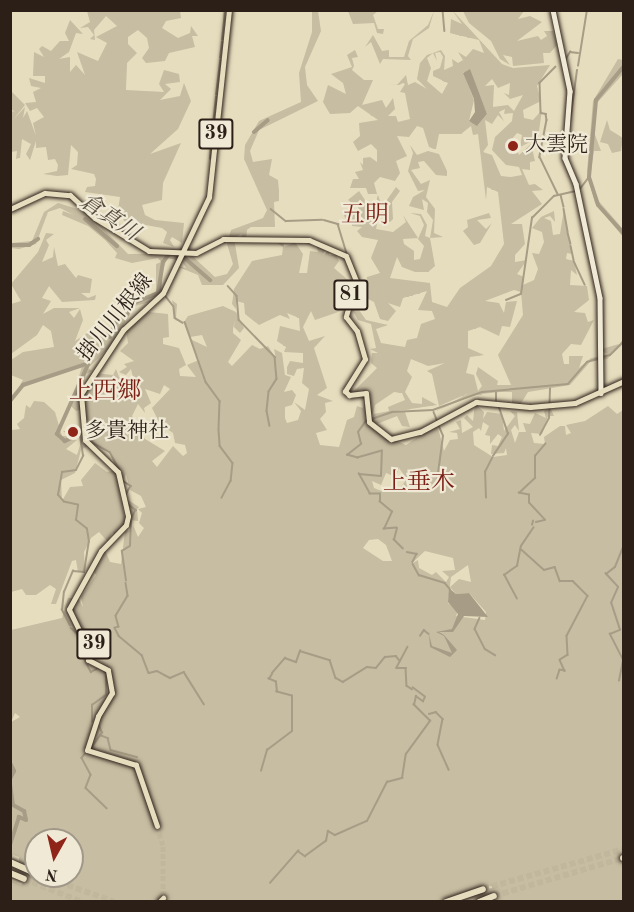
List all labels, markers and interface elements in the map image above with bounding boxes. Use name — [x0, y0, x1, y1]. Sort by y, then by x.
road number: 39 — [198, 117, 234, 151]
place label: 大雲院 — [525, 133, 588, 159]
marker: 大雲院 — [506, 139, 520, 153]
water label: 倉真川 — [74, 189, 144, 247]
district label: 五明 — [341, 203, 389, 231]
street label: 掛川川根線 — [73, 269, 159, 367]
road number: 81 — [333, 278, 369, 312]
district label: 上西郷 — [69, 379, 141, 407]
place label: 多貴神社 — [85, 419, 169, 445]
marker: 多貴神社 — [66, 425, 80, 439]
district label: 上垂木 — [383, 470, 455, 498]
road number: 39 — [76, 627, 112, 661]
north arrow — [24, 828, 84, 888]
text: N — [45, 865, 59, 883]

